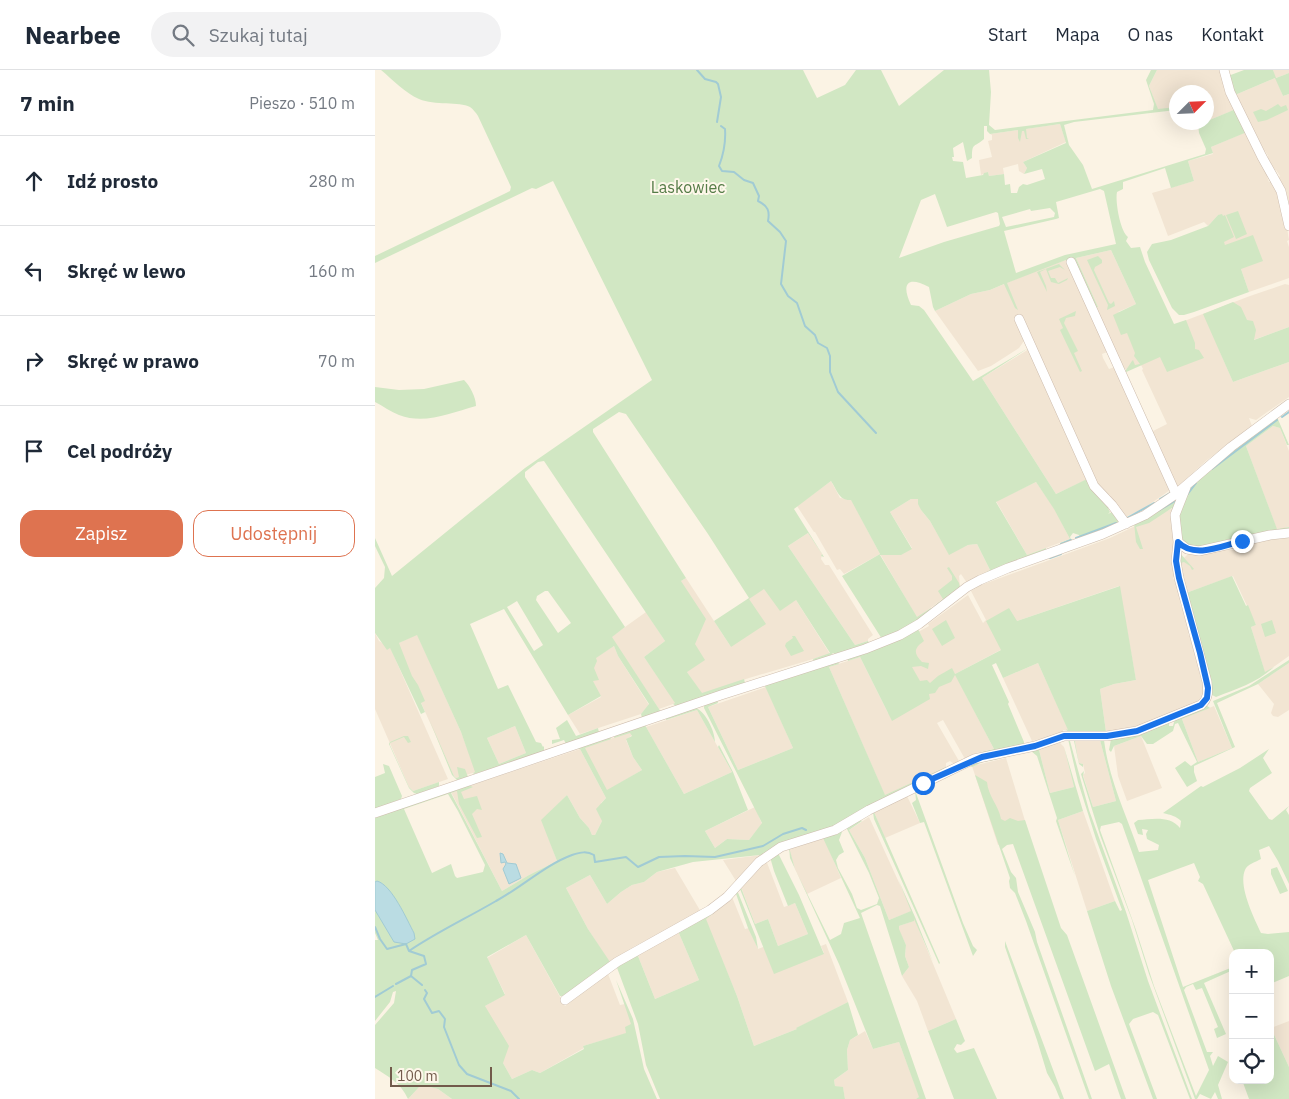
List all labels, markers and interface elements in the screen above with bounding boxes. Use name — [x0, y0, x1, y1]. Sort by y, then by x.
search box — [151, 12, 501, 57]
text: Nearbee — [25, 19, 121, 51]
icon: search — [169, 21, 197, 49]
text: Szukaj tutaj — [209, 23, 308, 47]
text: Start — [988, 23, 1027, 46]
text: Mapa — [1055, 23, 1100, 46]
text: O nas — [1128, 23, 1173, 46]
text: Kontakt — [1201, 23, 1264, 46]
north arrow — [1169, 85, 1214, 130]
text: 7 min — [20, 89, 75, 117]
text: Pieszo · 510 m — [249, 93, 355, 113]
icon: ahead — [20, 167, 48, 195]
text: Idź prosto — [67, 169, 158, 193]
text: 280 m — [308, 171, 355, 191]
park label: Laskowiec — [651, 177, 725, 197]
icon: left — [20, 257, 48, 285]
text: Skręć w lewo — [67, 259, 186, 283]
text: 160 m — [308, 261, 355, 281]
icon: right — [20, 347, 48, 375]
text: Skręć w prawo — [67, 349, 199, 373]
text: 70 m — [318, 351, 355, 371]
icon: arrive — [20, 437, 48, 465]
text: Cel podróży — [67, 439, 172, 463]
button: Zapisz — [20, 510, 183, 557]
button: Udostępnij — [193, 510, 355, 557]
route end — [1231, 530, 1254, 553]
route start — [912, 772, 935, 795]
map controls — [1229, 949, 1274, 1084]
button: + — [1229, 949, 1274, 994]
button: − — [1229, 994, 1274, 1039]
button: locate — [1229, 1039, 1274, 1084]
scale bar — [390, 1064, 493, 1087]
text: 100 m — [397, 1067, 438, 1085]

